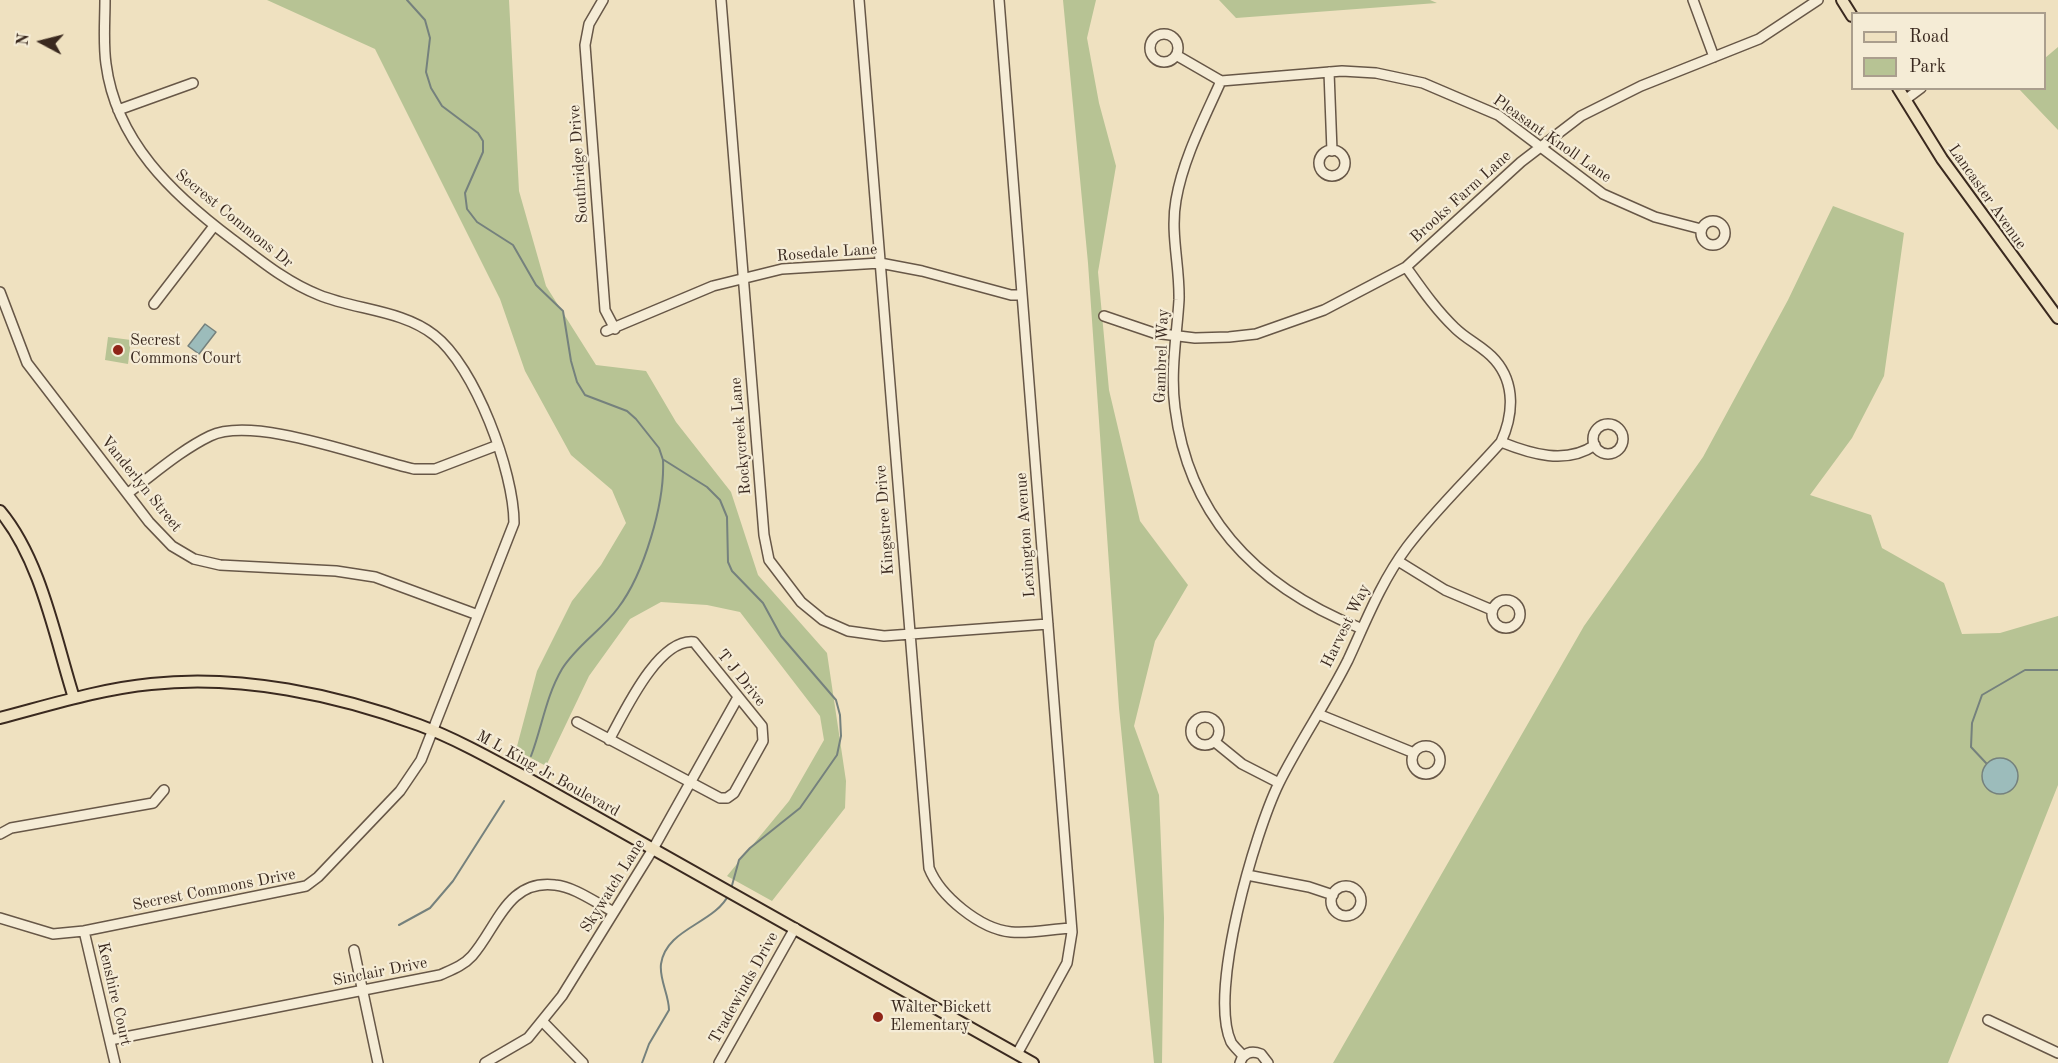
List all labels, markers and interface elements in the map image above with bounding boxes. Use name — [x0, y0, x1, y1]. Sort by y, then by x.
north arrow — [12, 12, 72, 72]
legend — [1851, 12, 2046, 90]
text: Road — [1909, 28, 1949, 46]
text: N — [15, 33, 33, 47]
text: Park — [1909, 58, 1946, 76]
street label: Pleasant Knoll Lane — [1489, 91, 1615, 187]
street label: Southridge Drive — [565, 104, 593, 224]
street label: Lancaster Avenue — [1944, 141, 2030, 253]
street label: Brooks Farm Lane — [1407, 147, 1515, 247]
street label: Secrest Commons Dr — [171, 166, 297, 272]
street label: Rosedale Lane — [776, 240, 878, 266]
street label: Gambrel Way — [1151, 308, 1173, 404]
place label: Secrest Commons Court — [130, 331, 241, 369]
marker: Secrest Commons Court — [111, 343, 125, 357]
street label: Rockycreek Lane — [726, 376, 756, 496]
street label: Vanderlyn Street — [96, 432, 186, 536]
street label: Kingstree Drive — [872, 464, 898, 576]
street label: Lexington Avenue — [1012, 472, 1040, 598]
street label: Harvest Way — [1317, 581, 1375, 671]
street label: T J Drive — [712, 646, 770, 710]
street label: M L King Jr Boulevard — [473, 727, 623, 821]
street label: Skywatch Lane — [577, 836, 649, 936]
street label: Secrest Commons Drive — [131, 865, 297, 915]
street label: Tradewinds Drive — [705, 929, 783, 1047]
street label: Kenshire Court — [93, 940, 135, 1048]
street label: Sinclair Drive — [331, 953, 429, 991]
place label: Walter Bickett Elementary — [890, 998, 991, 1036]
marker: Walter Bickett Elementary — [871, 1010, 885, 1024]

